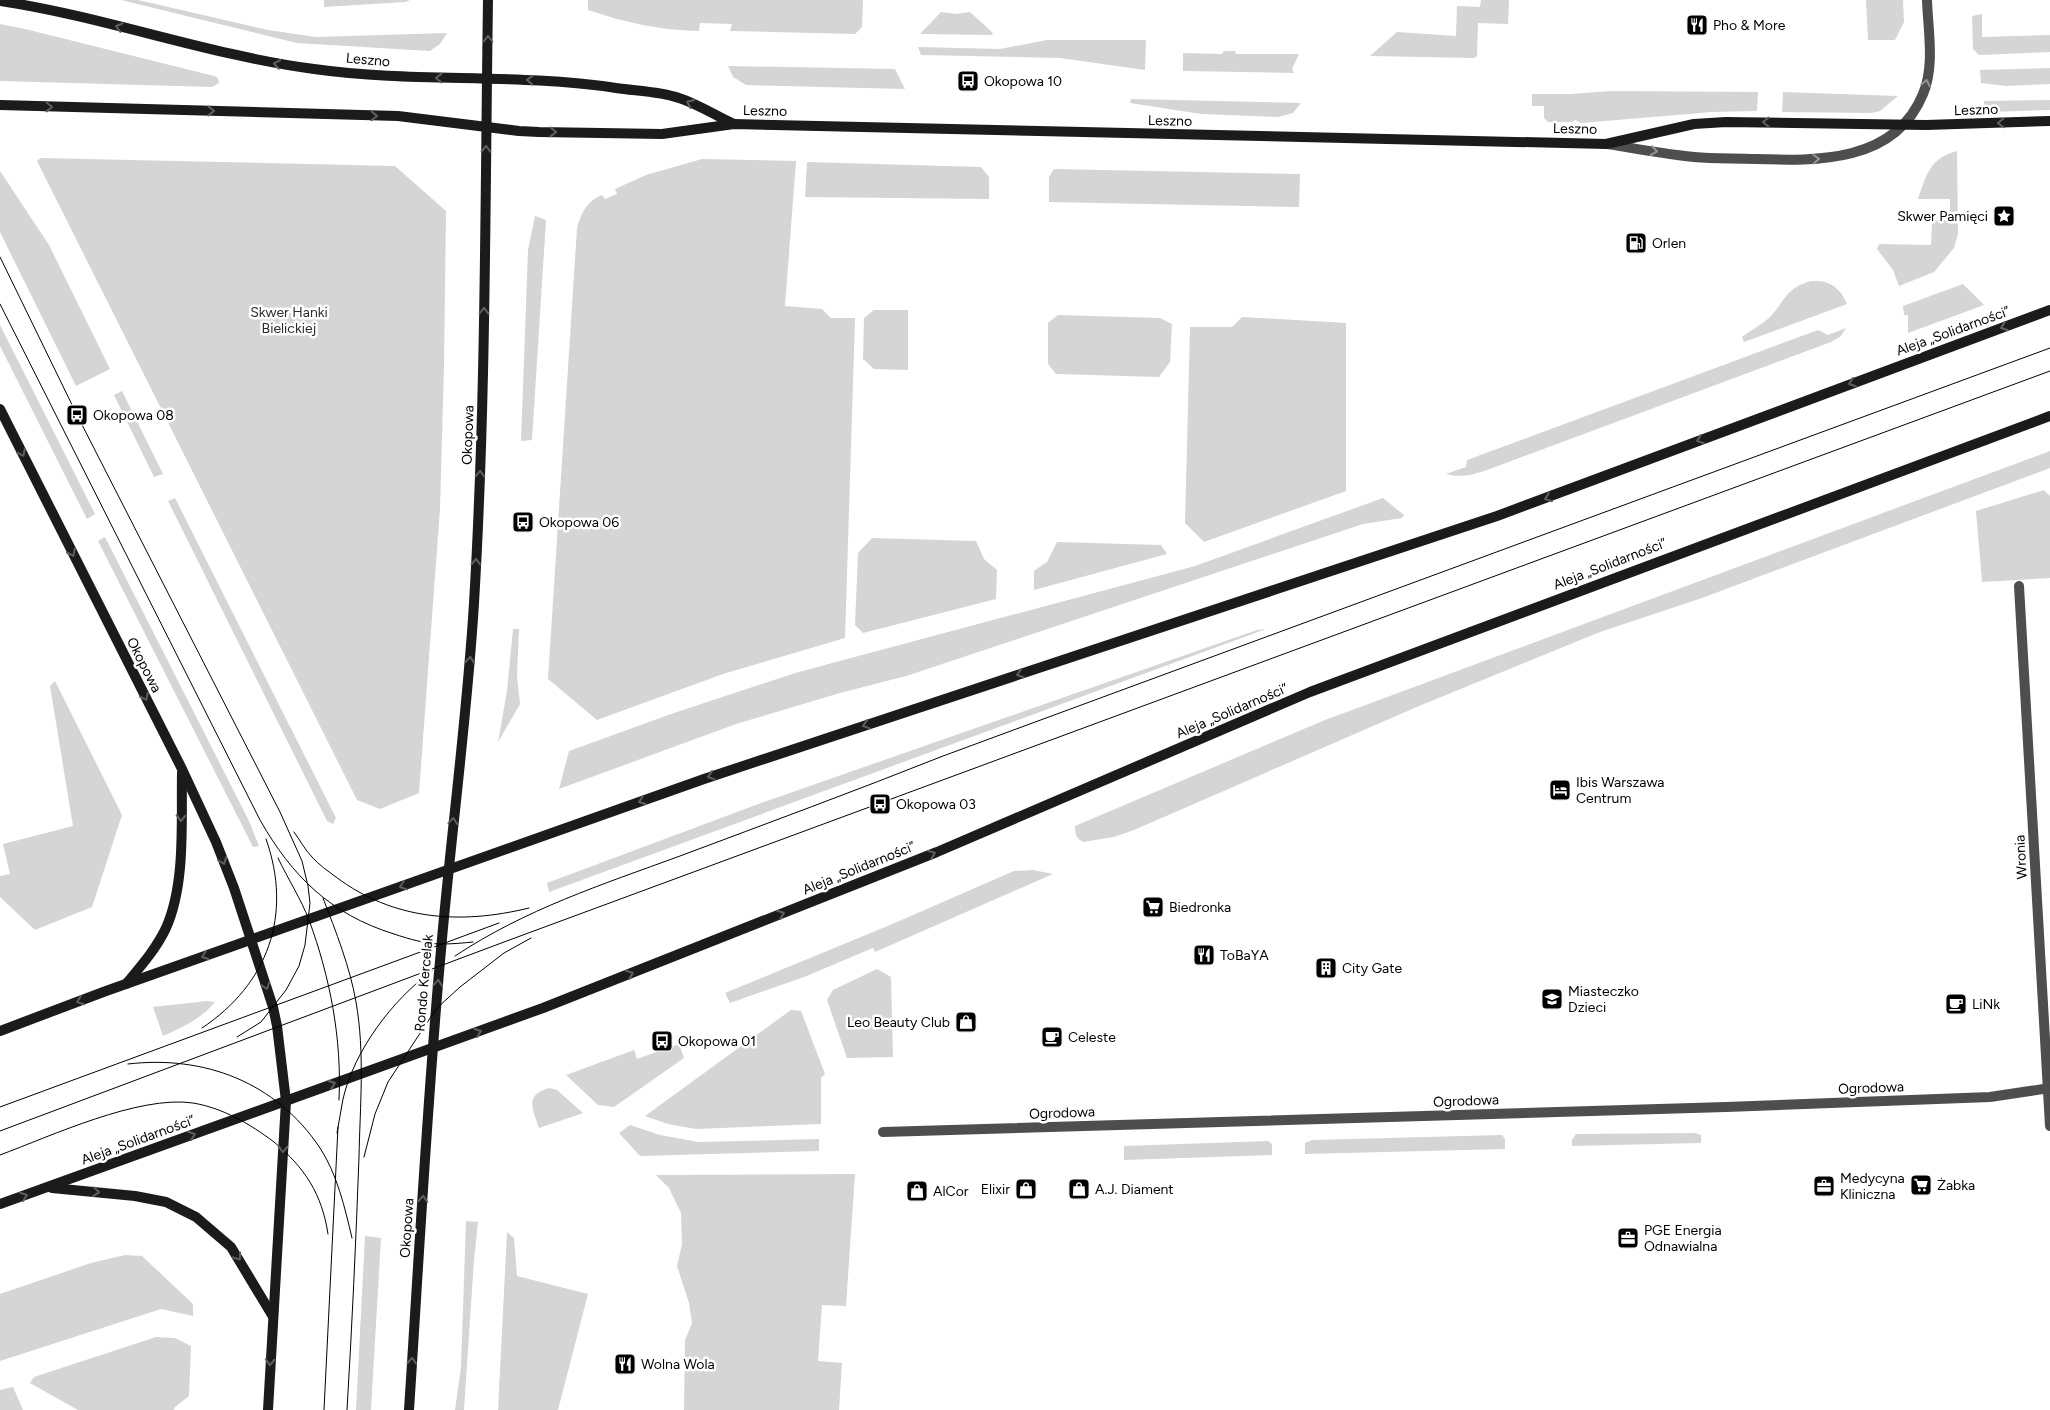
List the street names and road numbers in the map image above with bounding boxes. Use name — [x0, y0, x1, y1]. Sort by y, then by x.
street label: Leszno — [345, 50, 391, 70]
street label: Leszno — [1954, 101, 1998, 119]
street label: Leszno — [743, 102, 787, 120]
street label: Leszno — [1148, 112, 1192, 130]
street label: Leszno — [1553, 120, 1597, 138]
street label: Aleja „Solidarności” — [1894, 302, 2013, 360]
street label: Okopowa — [458, 405, 478, 465]
street label: Aleja „Solidarności” — [1551, 534, 1669, 593]
street label: Okopowa — [123, 635, 165, 695]
street label: Aleja „Solidarności” — [1173, 680, 1291, 742]
street label: Wronia — [2011, 834, 2031, 880]
street label: Aleja „Solidarności” — [800, 837, 918, 898]
street label: Rondo Kercelak — [411, 933, 437, 1032]
street label: Ogrodowa — [1838, 1078, 1904, 1098]
street label: Ogrodowa — [1433, 1091, 1499, 1111]
street label: Ogrodowa — [1029, 1103, 1095, 1123]
street label: Aleja „Solidarności” — [79, 1111, 198, 1169]
street label: Okopowa — [396, 1198, 418, 1258]

